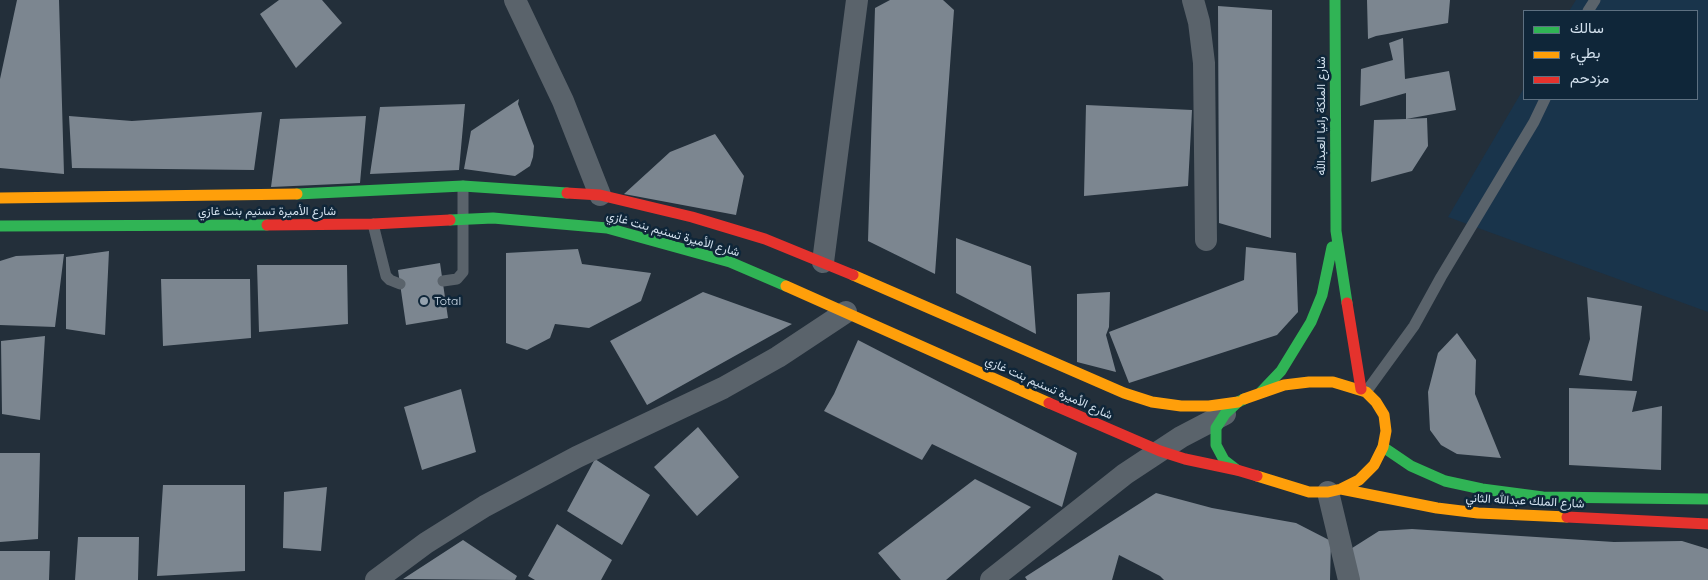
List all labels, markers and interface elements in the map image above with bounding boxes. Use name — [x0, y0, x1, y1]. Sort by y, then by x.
legend — [1523, 10, 1698, 100]
text: سالك — [1570, 18, 1604, 37]
text: بطيء — [1570, 43, 1600, 62]
street label: شارع الملكة رانيا العبدالله — [1314, 57, 1328, 175]
text: مزدحم — [1570, 68, 1609, 87]
street label: شارع الأميرة تسنيم بنت غازي — [198, 204, 336, 218]
street label: شارع الأميرة تسنيم بنت غازي — [605, 208, 741, 260]
place label: Total — [434, 294, 461, 308]
marker: Total — [418, 295, 430, 307]
street label: شارع الأميرة تسنيم بنت غازي — [983, 353, 1115, 423]
street label: شارع الملك عبدالله الثاني — [1465, 491, 1585, 511]

